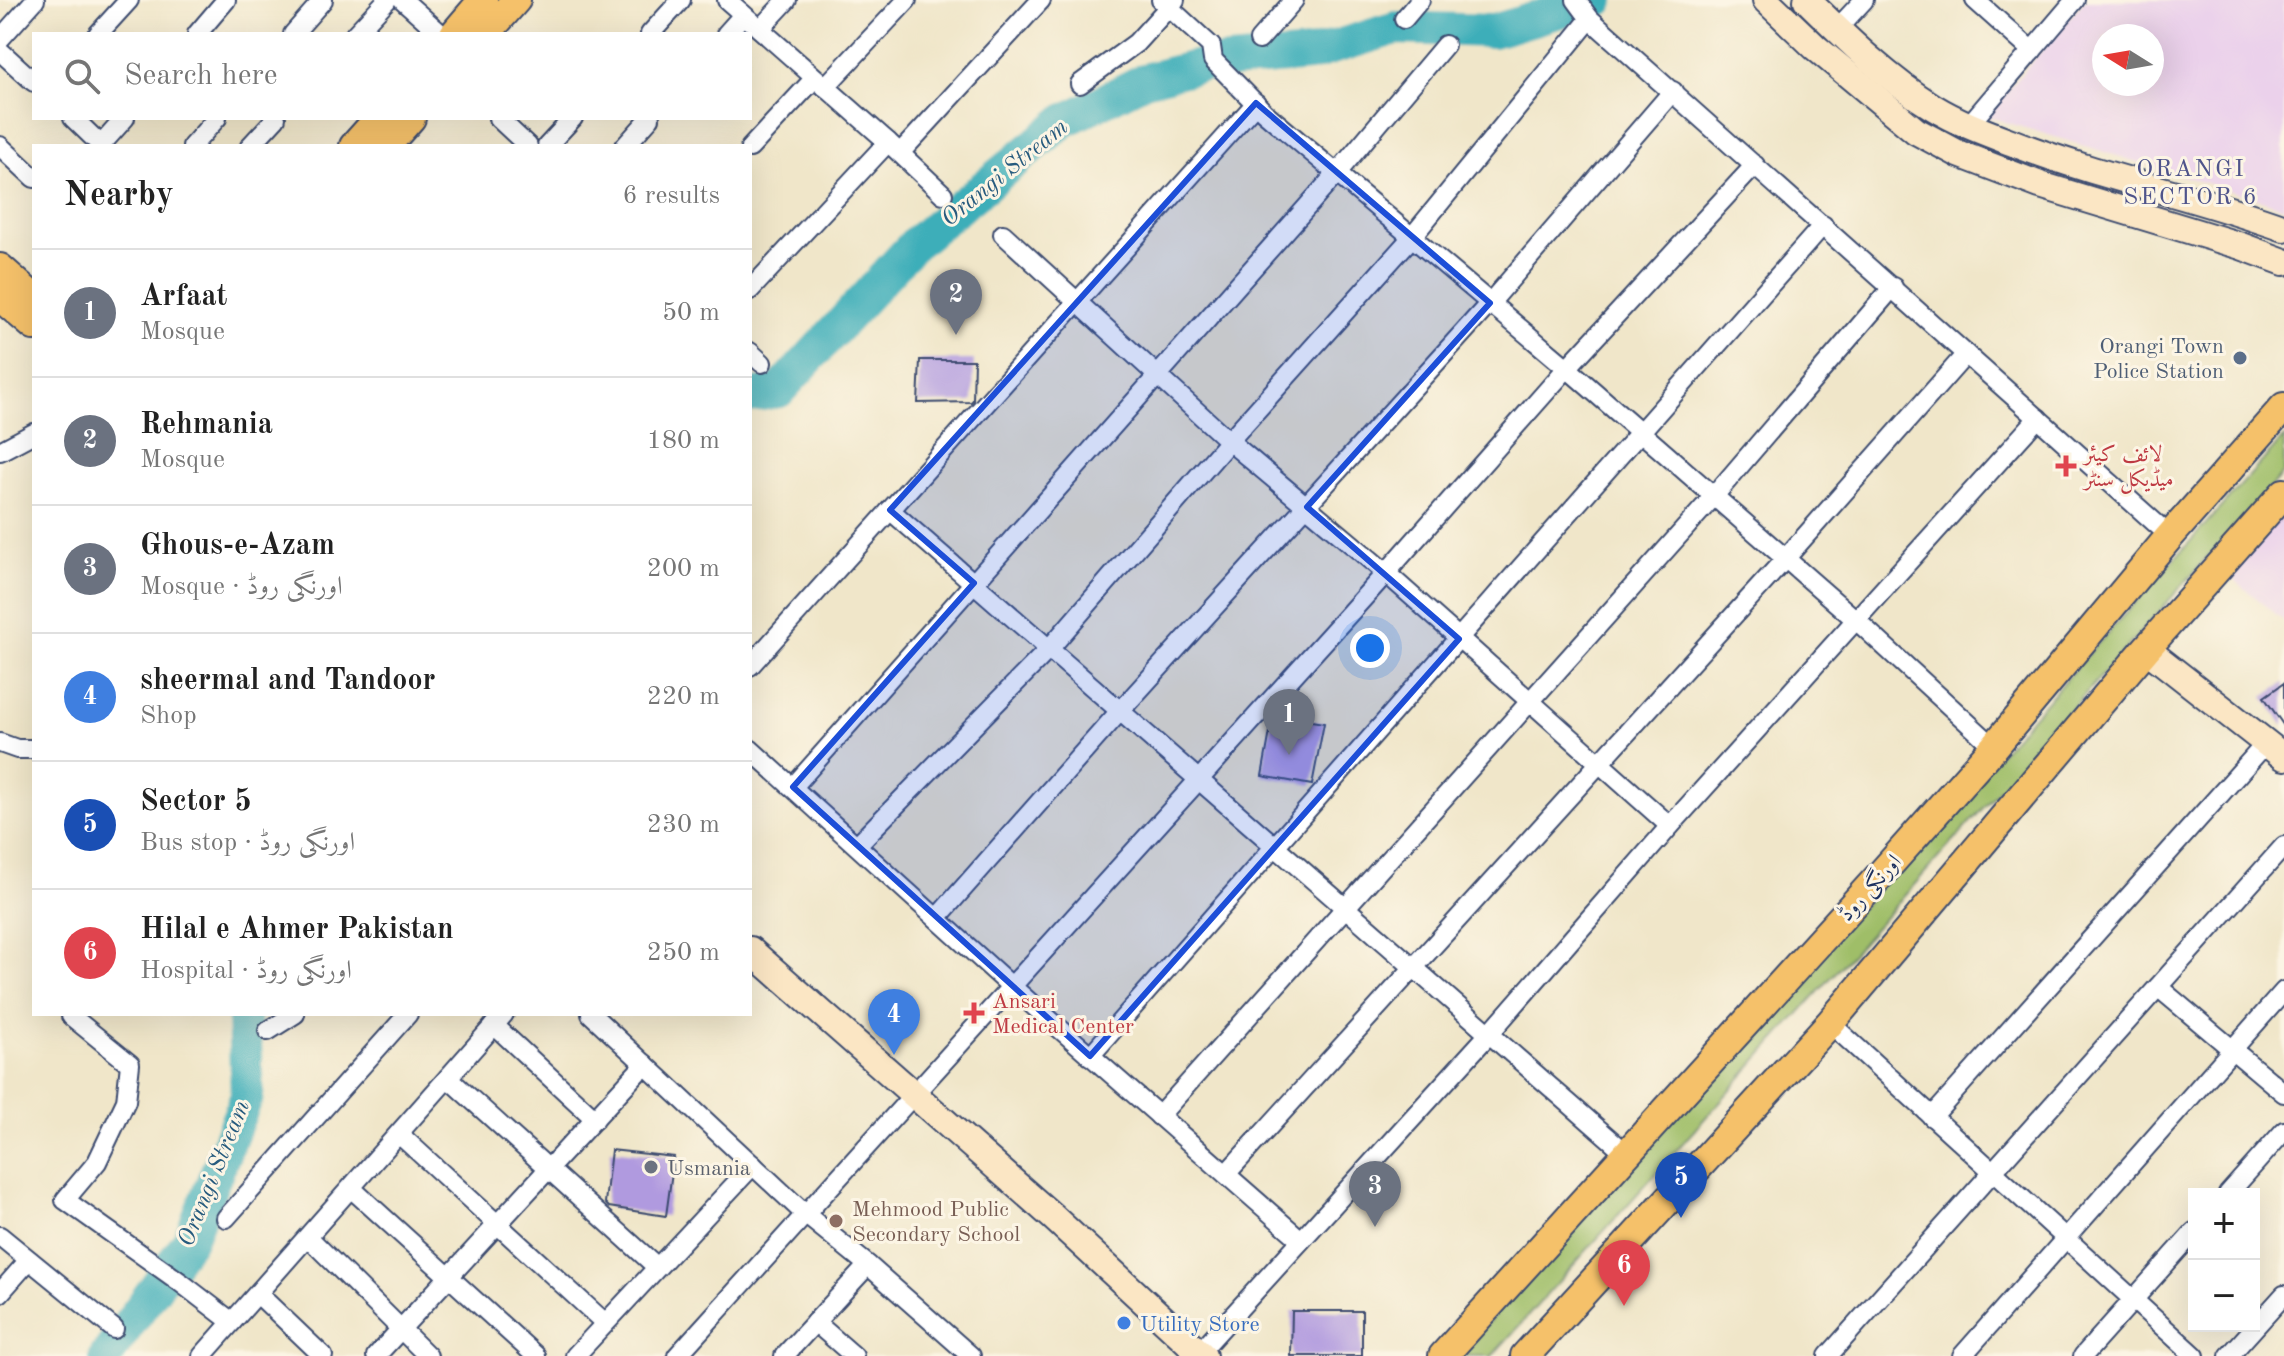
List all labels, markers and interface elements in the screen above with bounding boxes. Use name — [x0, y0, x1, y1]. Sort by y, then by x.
north arrow — [2092, 24, 2164, 96]
search box — [32, 32, 752, 120]
icon: search — [60, 54, 104, 98]
text: Search here — [124, 61, 278, 91]
water label: Orangi Stream — [937, 115, 1073, 232]
district label: ORANGI SECTOR 6 — [2123, 158, 2259, 210]
text: Nearby — [64, 179, 174, 213]
text: 6 results — [622, 183, 720, 209]
pin: 2 — [930, 269, 982, 335]
text: Arfaat — [140, 282, 228, 312]
text: 1 — [82, 300, 98, 326]
text: 50 m — [662, 300, 720, 326]
text: Mosque — [140, 319, 225, 345]
place label: Orangi Town Police Station — [2093, 336, 2224, 383]
marker: Orangi Town Police Station — [2231, 349, 2249, 367]
text: Rehmania — [140, 410, 273, 440]
text: 2 — [82, 428, 98, 454]
text: 180 m — [647, 428, 720, 454]
place label: لائف کیئر میڈیکل سنٹر — [2082, 444, 2173, 494]
text: Mosque — [140, 447, 225, 473]
marker: لائف کیئر میڈیکل سنٹر — [2055, 455, 2077, 477]
text: Ghous-e-Azam — [140, 531, 335, 561]
text: 3 — [82, 556, 98, 582]
text: 200 m — [647, 556, 720, 582]
text: Mosque · اورنگی روڈ — [140, 574, 343, 600]
your location — [1350, 628, 1390, 668]
text: sheermal and Tandoor — [140, 666, 436, 696]
text: 4 — [82, 684, 98, 710]
text: 220 m — [647, 684, 720, 710]
pin: 1 — [1263, 689, 1315, 755]
text: Shop — [140, 703, 197, 729]
text: Sector 5 — [140, 787, 252, 817]
text: 5 — [82, 812, 98, 838]
text: 230 m — [647, 812, 720, 838]
text: Bus stop · اورنگی روڈ — [140, 830, 355, 856]
street label: اورنگی روڈ — [1832, 848, 1908, 928]
text: Hilal e Ahmer Pakistan — [140, 915, 454, 945]
text: 6 — [82, 940, 98, 966]
text: 250 m — [647, 940, 720, 966]
text: Hospital · اورنگی روڈ — [140, 958, 352, 984]
pin: 4 — [868, 989, 920, 1055]
place label: Ansari Medical Center — [992, 991, 1134, 1038]
marker: Ansari Medical Center — [963, 1002, 985, 1024]
water label: Orangi Stream — [175, 1097, 255, 1250]
pin: 5 — [1655, 1152, 1707, 1218]
marker: Usmania — [642, 1158, 660, 1176]
place label: Usmania — [667, 1158, 751, 1180]
pin: 3 — [1349, 1161, 1401, 1227]
map controls — [2188, 1188, 2260, 1332]
button: + — [2188, 1188, 2260, 1260]
place label: Mehmood Public Secondary School — [852, 1199, 1020, 1246]
marker: Mehmood Public Secondary School — [827, 1212, 845, 1230]
pin: 6 — [1598, 1240, 1650, 1306]
button: − — [2188, 1260, 2260, 1332]
marker: Utility Store — [1115, 1314, 1133, 1332]
place label: Utility Store — [1140, 1314, 1260, 1336]

